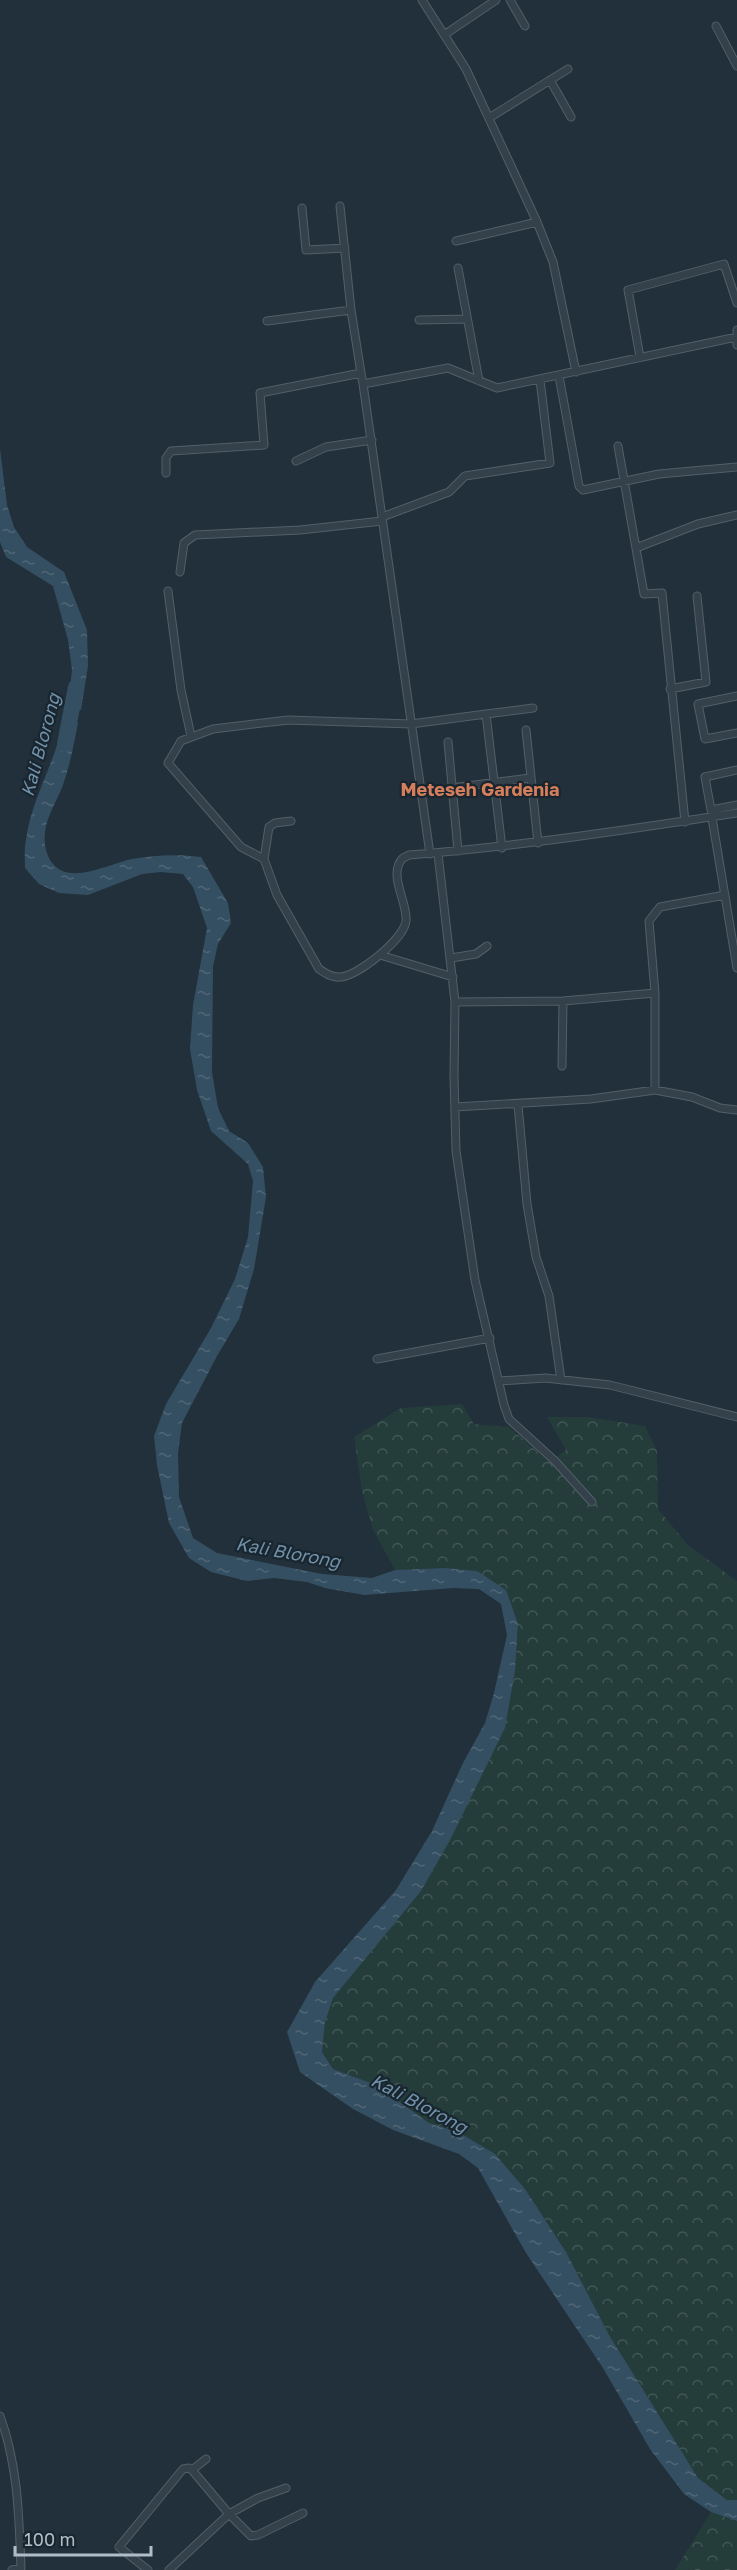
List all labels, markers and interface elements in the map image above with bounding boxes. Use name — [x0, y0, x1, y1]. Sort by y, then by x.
water label: Kali Blorong — [16, 689, 65, 799]
district label: Meteseh Gardenia — [401, 778, 559, 800]
water label: Kali Blorong — [234, 1532, 344, 1572]
water label: Kali Blorong — [368, 2069, 473, 2139]
scale bar — [15, 2519, 152, 2557]
text: 100 m — [24, 2528, 75, 2550]

